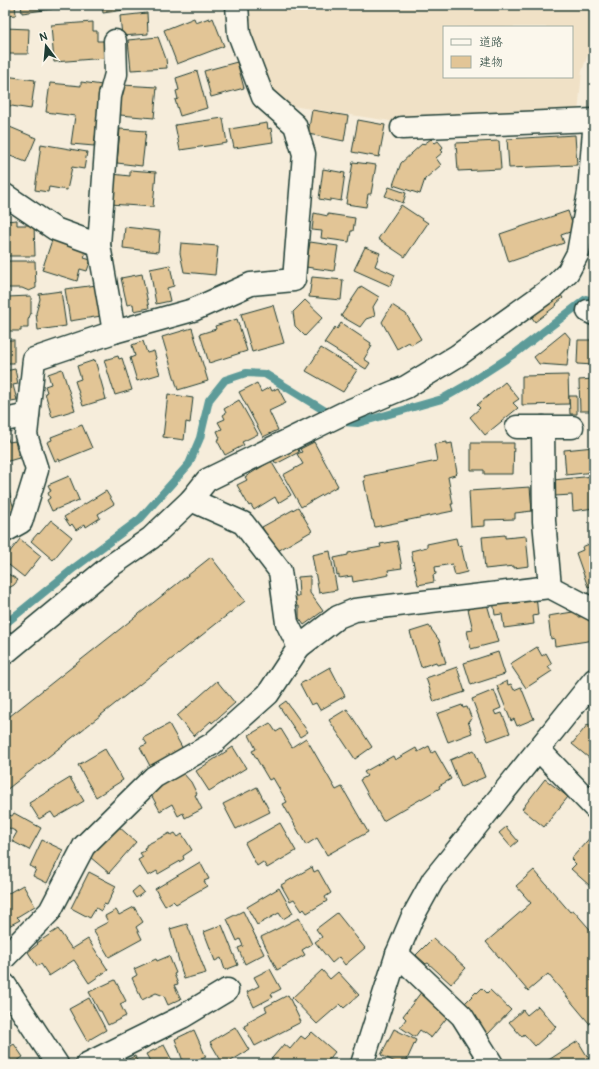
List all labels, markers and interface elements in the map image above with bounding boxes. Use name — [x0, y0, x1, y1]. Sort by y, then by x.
north arrow — [26, 26, 66, 66]
legend — [443, 26, 573, 78]
text: N — [38, 29, 49, 44]
text: 道路 — [479, 35, 503, 50]
text: 建物 — [479, 55, 503, 70]

